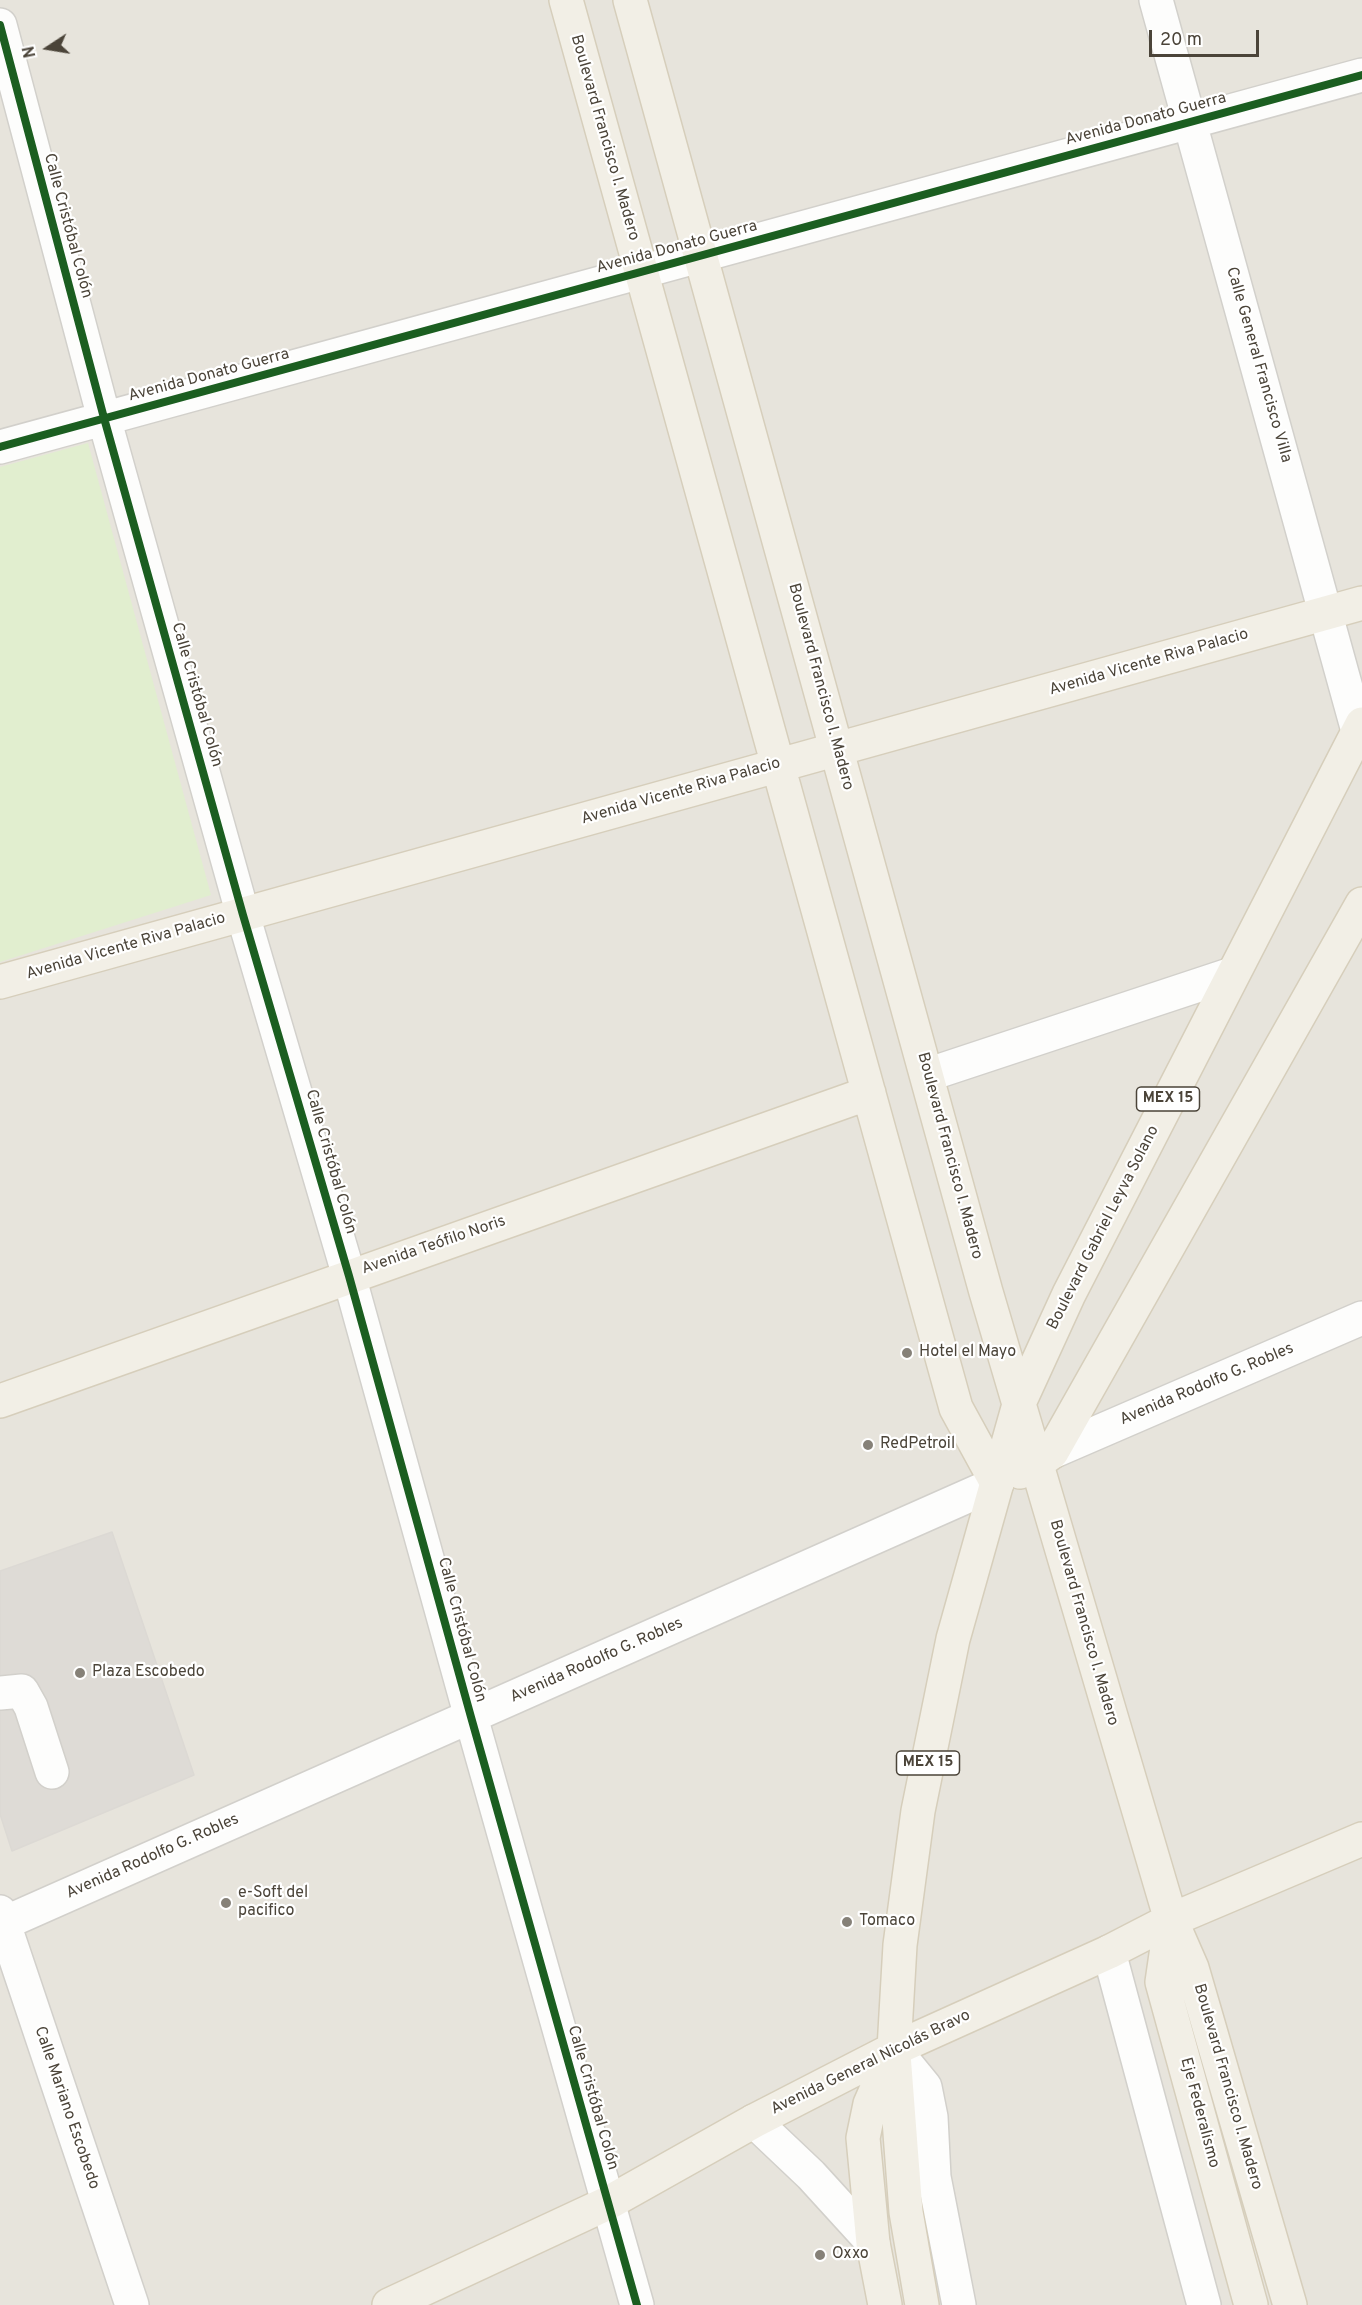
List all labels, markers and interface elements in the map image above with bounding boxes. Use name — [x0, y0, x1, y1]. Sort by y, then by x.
north arrow — [18, 18, 78, 78]
scale bar — [1152, 18, 1262, 56]
text: 20 m — [1160, 29, 1202, 52]
street label: Boulevard Francisco I. Madero — [565, 33, 643, 243]
text: N — [19, 44, 41, 59]
street label: Avenida Donato Guerra — [1063, 89, 1229, 151]
street label: Calle Cristóbal Colón — [38, 151, 96, 301]
street label: Avenida Donato Guerra — [594, 217, 760, 279]
street label: Calle General Francisco Villa — [1221, 265, 1295, 465]
street label: Avenida Donato Guerra — [126, 345, 292, 407]
street label: Boulevard Francisco I. Madero — [783, 582, 857, 792]
street label: Calle Cristóbal Colón — [166, 621, 226, 769]
street label: Avenida Vicente Riva Palacio — [1047, 625, 1251, 701]
street label: Avenida Vicente Riva Palacio — [579, 754, 783, 830]
street label: Avenida Vicente Riva Palacio — [24, 909, 228, 985]
street label: Boulevard Francisco I. Madero — [912, 1051, 986, 1261]
road number: MEX 15 — [1136, 1087, 1200, 1111]
street label: Calle Cristóbal Colón — [300, 1088, 360, 1236]
street label: Boulevard Gabriel Leyva Solano — [1044, 1123, 1164, 1333]
street label: Avenida Teófilo Noris — [359, 1212, 509, 1280]
street label: Avenida Rodolfo G. Robles — [1117, 1340, 1297, 1430]
place label: Hotel el Mayo — [919, 1343, 1016, 1363]
marker: Hotel el Mayo — [900, 1346, 914, 1360]
place label: RedPetroil — [880, 1435, 955, 1455]
marker: RedPetroil — [861, 1438, 875, 1452]
street label: Boulevard Francisco I. Madero — [1044, 1518, 1122, 1728]
street label: Calle Cristóbal Colón — [432, 1555, 490, 1705]
street label: Avenida Rodolfo G. Robles — [508, 1614, 686, 1708]
place label: Plaza Escobedo — [92, 1663, 205, 1683]
marker: Plaza Escobedo — [73, 1666, 87, 1680]
road number: MEX 15 — [896, 1751, 960, 1775]
street label: Avenida Rodolfo G. Robles — [64, 1810, 242, 1904]
place label: e-Soft del pacifico — [238, 1884, 308, 1922]
marker: e-Soft del pacifico — [219, 1896, 233, 1910]
place label: Tomaco — [859, 1912, 915, 1932]
marker: Tomaco — [840, 1915, 854, 1929]
street label: Boulevard Francisco I. Madero — [1188, 1982, 1266, 2192]
street label: Avenida General Nicolás Bravo — [768, 2006, 974, 2120]
street label: Calle Mariano Escobedo — [29, 2024, 103, 2192]
street label: Calle Cristóbal Colón — [562, 2024, 622, 2172]
street label: Eje Federalismo — [1175, 2056, 1223, 2170]
place label: Oxxo — [832, 2245, 869, 2265]
marker: Oxxo — [813, 2248, 827, 2262]

